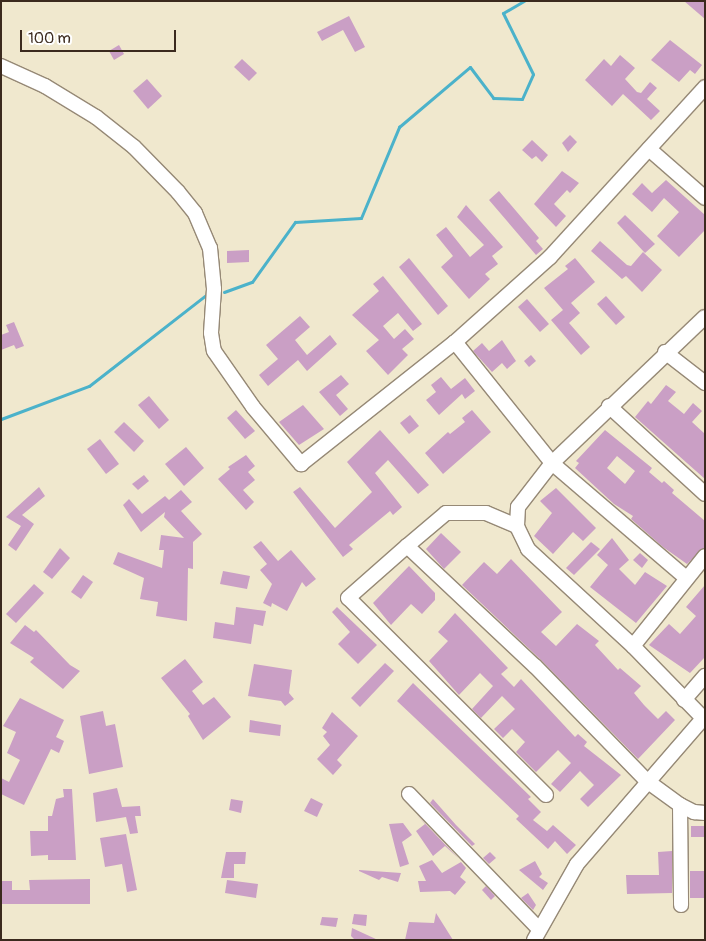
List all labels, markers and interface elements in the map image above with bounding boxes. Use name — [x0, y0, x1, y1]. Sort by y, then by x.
scale bar — [22, 20, 179, 52]
text: 100 m — [28, 29, 71, 48]

